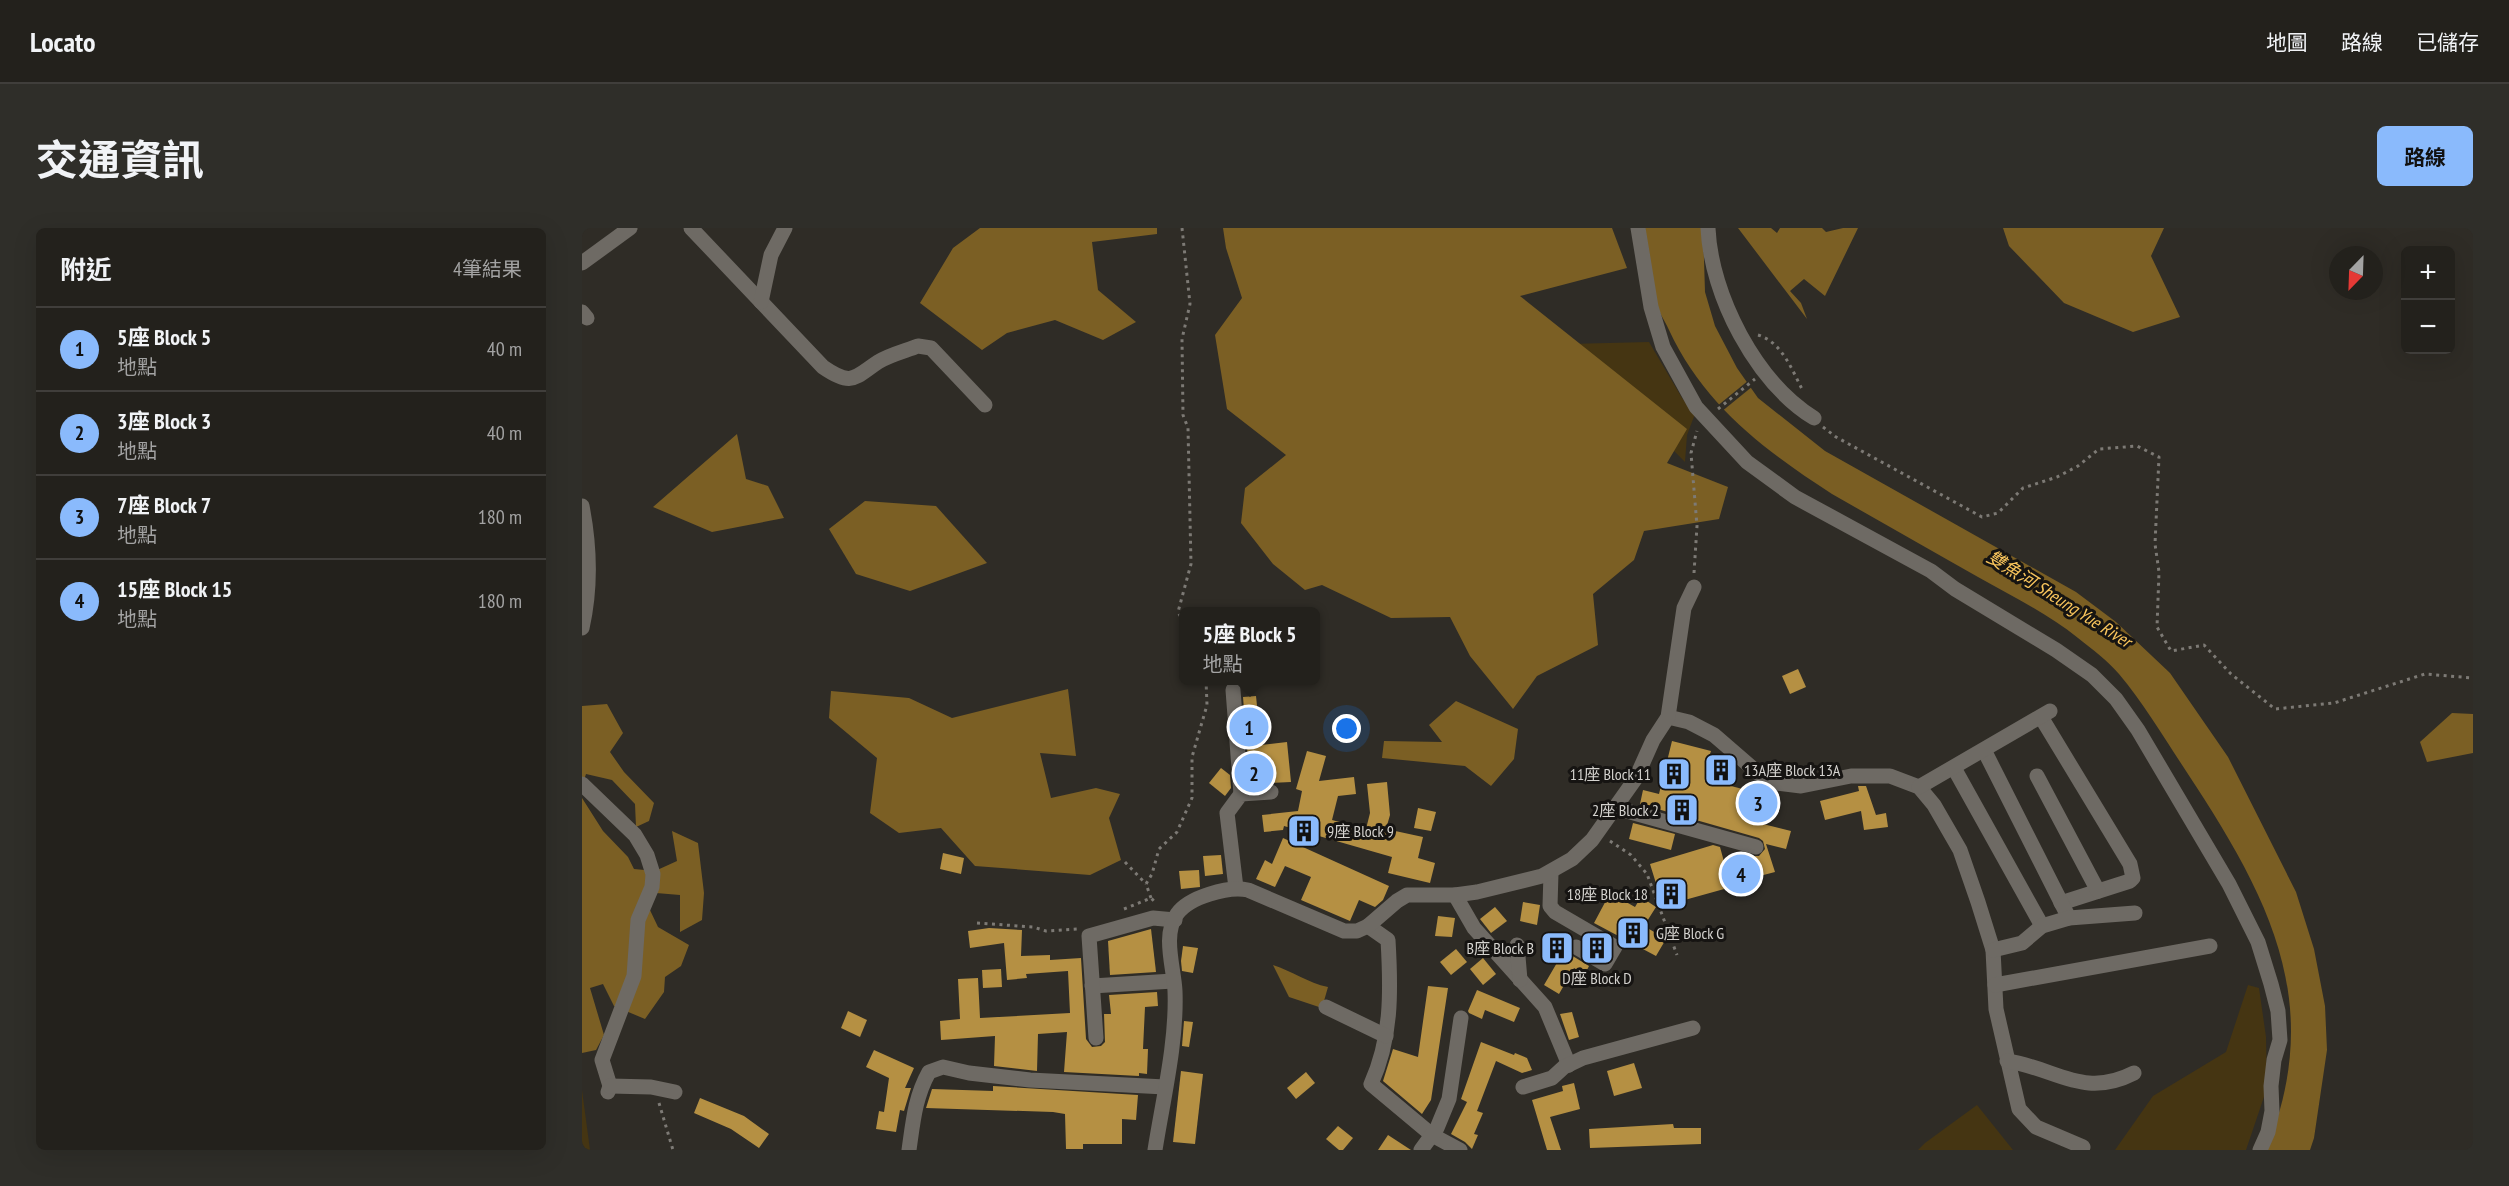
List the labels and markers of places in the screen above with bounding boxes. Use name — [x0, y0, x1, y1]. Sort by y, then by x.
pin: 1 — [1230, 704, 1268, 750]
pin: 2 — [1234, 750, 1274, 796]
building icon: 13A座 Block 13A — [1703, 752, 1739, 788]
building icon: 11座 Block 11 — [1656, 756, 1692, 792]
place label: 13A座 Block 13A — [1744, 760, 1841, 780]
place label: 11座 Block 11 — [1570, 764, 1651, 784]
pin: 3 — [1738, 780, 1778, 826]
building icon: 2座 Block 2 — [1664, 792, 1700, 828]
place label: 2座 Block 2 — [1592, 800, 1659, 820]
building icon: 9座 Block 9 — [1286, 813, 1322, 849]
place label: 9座 Block 9 — [1327, 821, 1394, 841]
pin: 4 — [1722, 852, 1760, 896]
building icon: 18座 Block 18 — [1653, 876, 1689, 912]
place label: 18座 Block 18 — [1567, 884, 1648, 904]
building icon: G座 Block G — [1615, 915, 1651, 951]
place label: G座 Block G — [1656, 923, 1724, 943]
building icon: B座 Block B — [1539, 930, 1575, 966]
building icon: D座 Block D — [1579, 930, 1615, 966]
place label: B座 Block B — [1466, 938, 1534, 958]
place label: D座 Block D — [1562, 968, 1632, 988]

